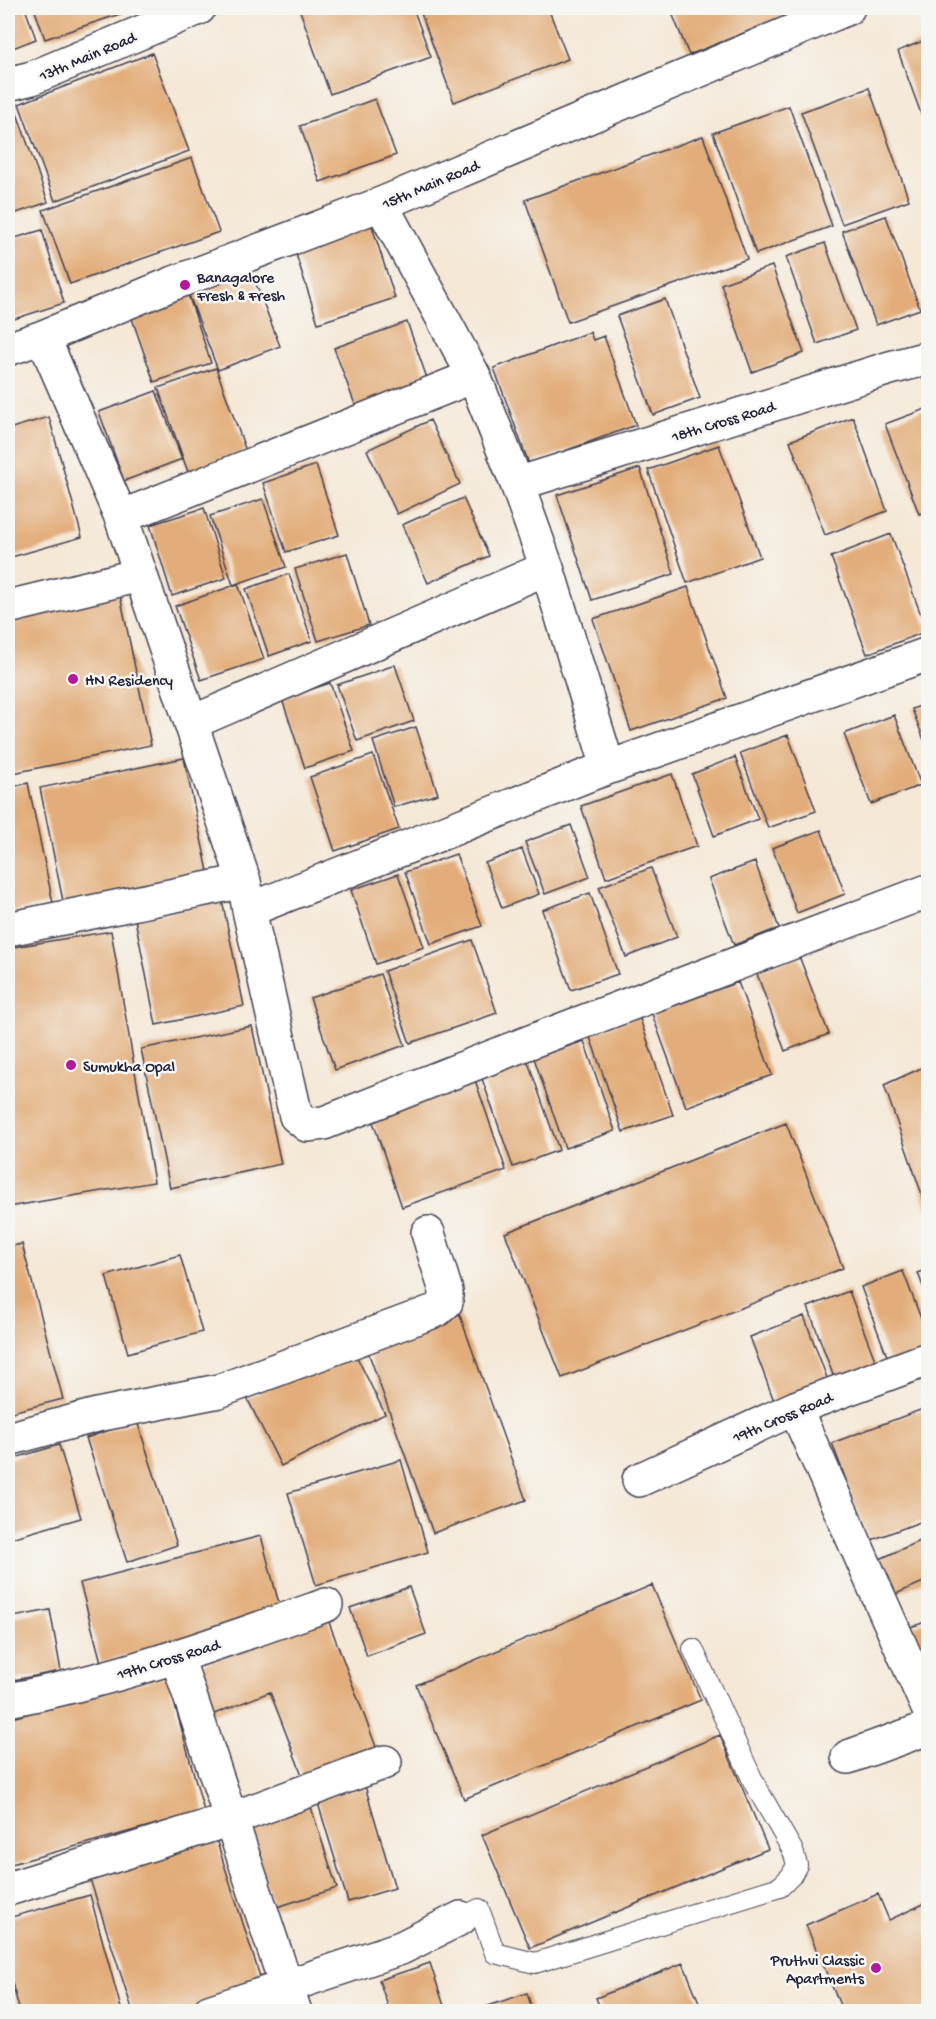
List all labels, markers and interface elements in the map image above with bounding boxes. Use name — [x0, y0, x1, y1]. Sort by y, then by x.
street label: 13th Main Road — [36, 29, 141, 88]
street label: 15th Main Road — [379, 157, 484, 216]
place label: Banagalore Fresh & Fresh — [196, 270, 286, 307]
marker: Banagalore Fresh & Fresh — [178, 278, 192, 292]
street label: 18th Cross Road — [669, 398, 780, 448]
marker: HN Residency — [66, 672, 80, 686]
place label: HN Residency — [85, 673, 173, 692]
marker: Sumukha Opal — [64, 1058, 78, 1072]
place label: Sumukha Opal — [83, 1059, 175, 1078]
street label: 19th Cross Road — [730, 1389, 838, 1449]
street label: 19th Cross Road — [114, 1636, 224, 1686]
place label: Pruthvi Classic Apartments — [770, 1953, 865, 1990]
marker: Pruthvi Classic Apartments — [869, 1961, 883, 1975]

